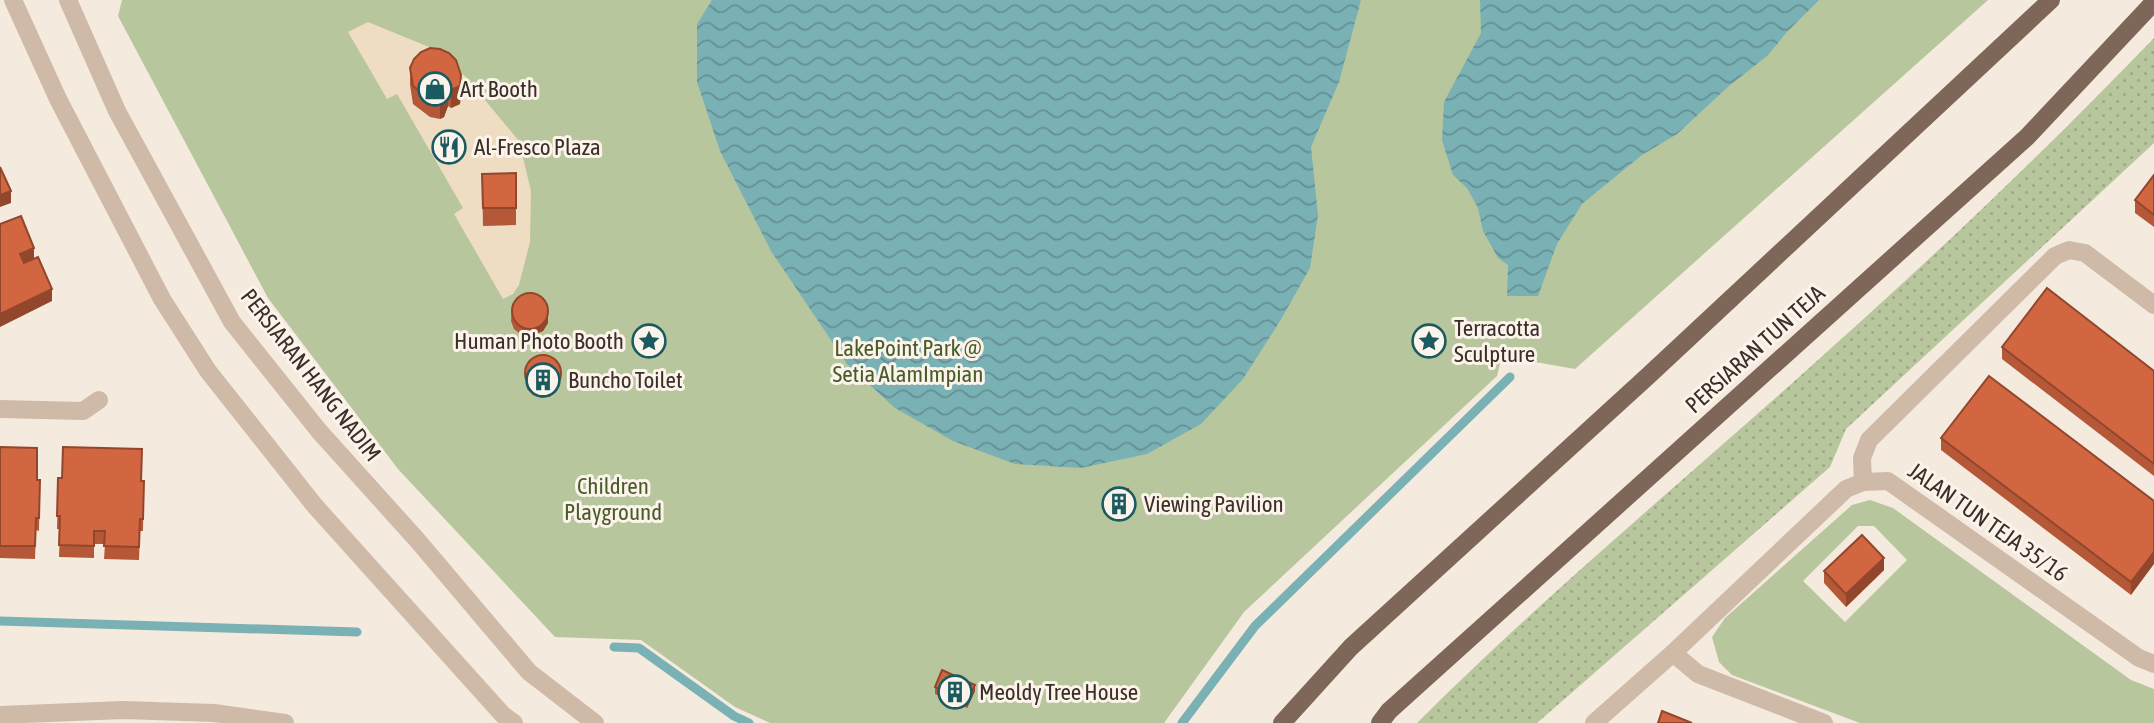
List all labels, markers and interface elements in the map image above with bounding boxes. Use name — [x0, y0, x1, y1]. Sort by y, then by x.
shop icon: Art Booth — [416, 70, 454, 108]
place label: Art Booth — [460, 76, 538, 102]
restaurant icon: Al-Fresco Plaza — [430, 128, 468, 166]
place label: Al-Fresco Plaza — [474, 134, 601, 160]
street label: PERSIARAN TUN TEJA — [1680, 279, 1830, 418]
street label: PERSIARAN HANG NADIM — [236, 284, 386, 466]
place label: Terracotta Sculpture — [1454, 315, 1540, 367]
place icon: Human Photo Booth — [630, 322, 668, 360]
place icon: Terracotta Sculpture — [1410, 322, 1448, 360]
place label: Human Photo Booth — [454, 328, 624, 354]
park label: LakePoint Park @ Setia AlamImpian — [833, 335, 983, 387]
building icon: Buncho Toilet — [524, 361, 562, 399]
place label: Buncho Toilet — [568, 367, 683, 393]
street label: JALAN TUN TEJA 35/16 — [1903, 457, 2073, 587]
park label: Children Playground — [564, 473, 662, 525]
building icon: Viewing Pavilion — [1100, 485, 1138, 523]
place label: Viewing Pavilion — [1144, 491, 1284, 517]
building icon: Meoldy Tree House — [936, 673, 974, 711]
place label: Meoldy Tree House — [979, 679, 1138, 705]

